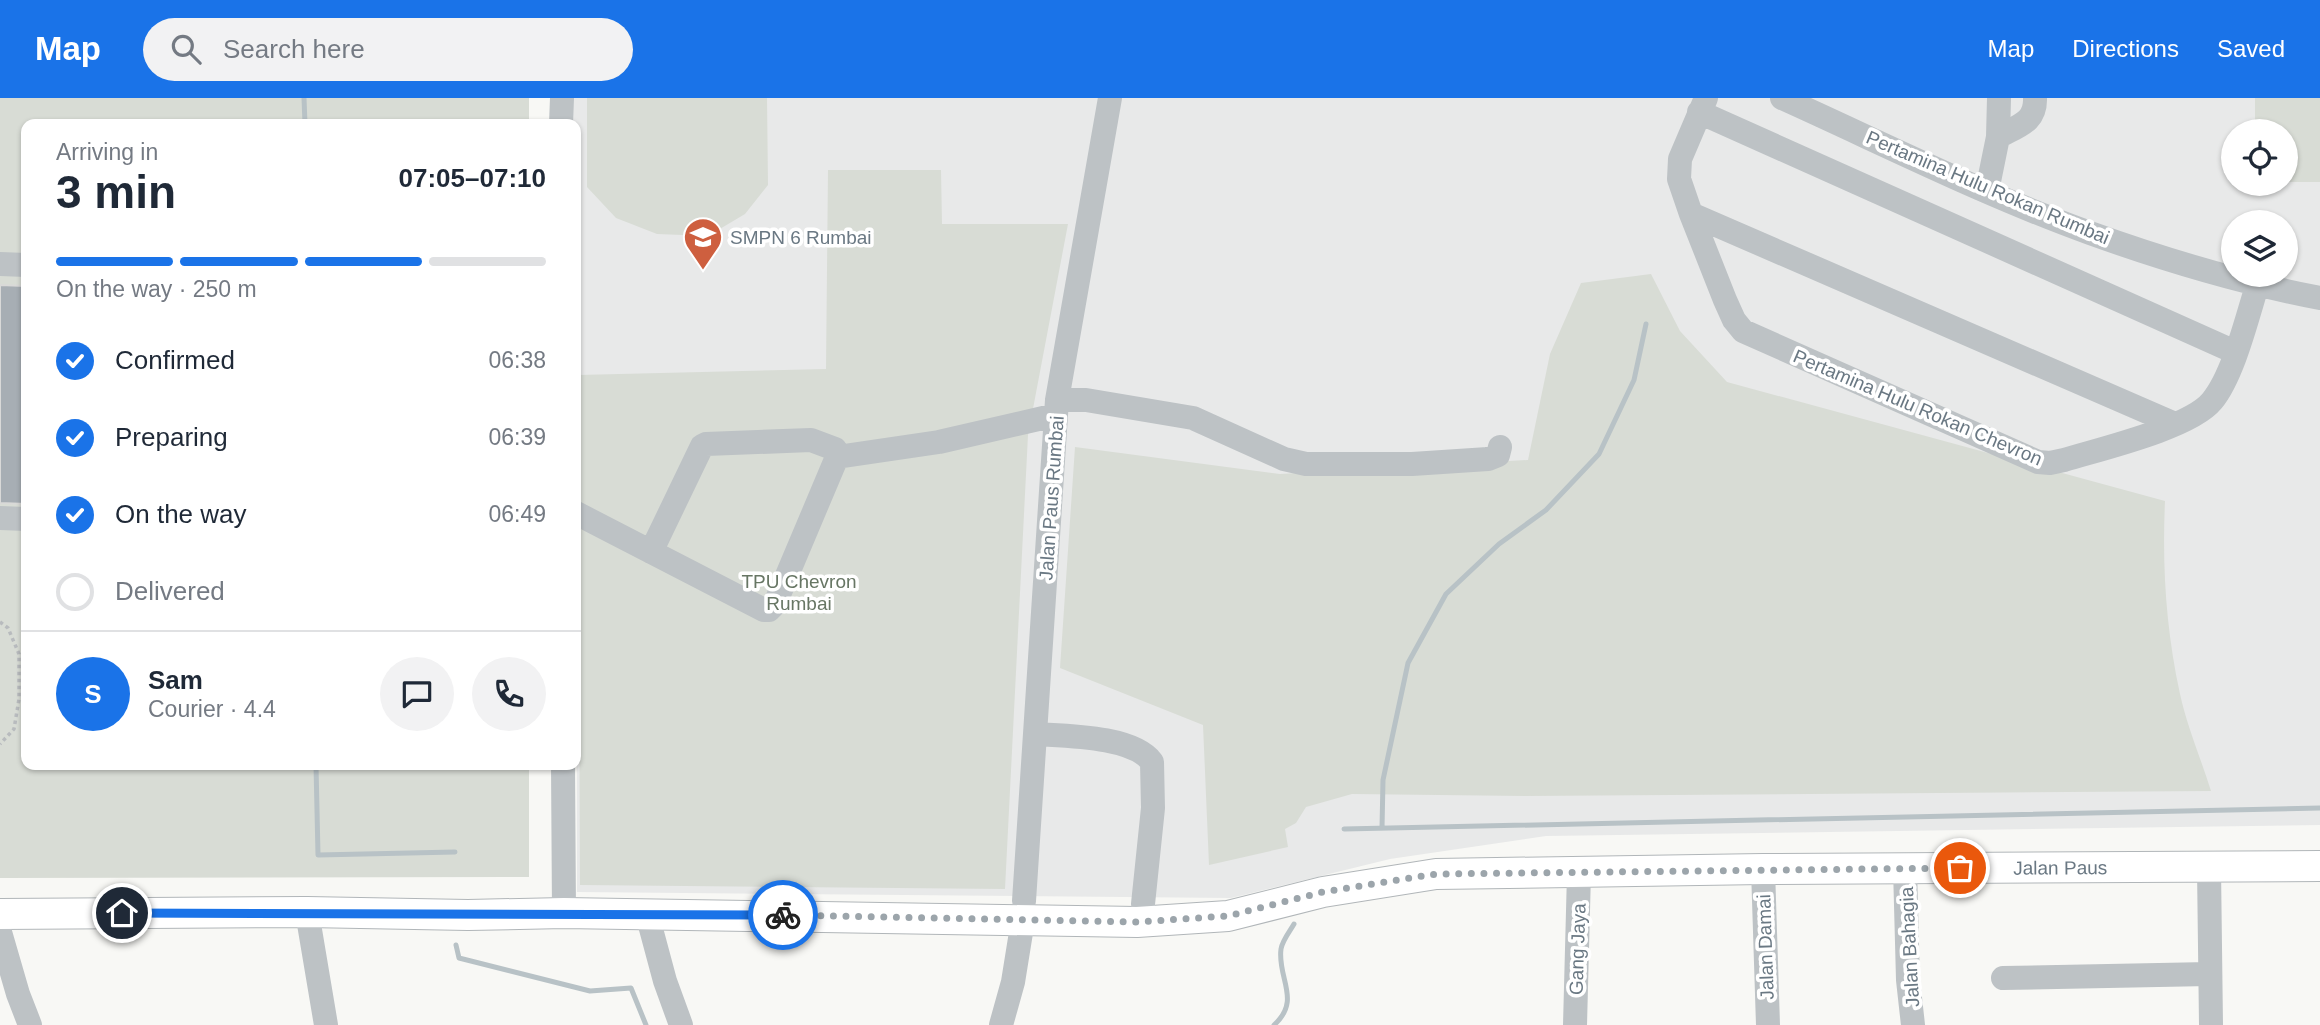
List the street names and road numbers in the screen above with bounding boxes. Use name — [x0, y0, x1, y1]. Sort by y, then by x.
street label: Pertamina Hulu Rokan Rumbai — [1863, 127, 2112, 248]
street label: Pertamina Hulu Rokan Chevron — [1790, 345, 2045, 470]
street label: Jalan Paus Rumbai — [1035, 415, 1068, 581]
street label: Jalan Paus — [2013, 857, 2107, 879]
street label: Jalan Bahagia — [1896, 886, 1923, 1008]
street label: Jalan Damai — [1753, 894, 1778, 1000]
street label: Gang Jaya — [1565, 902, 1590, 995]

